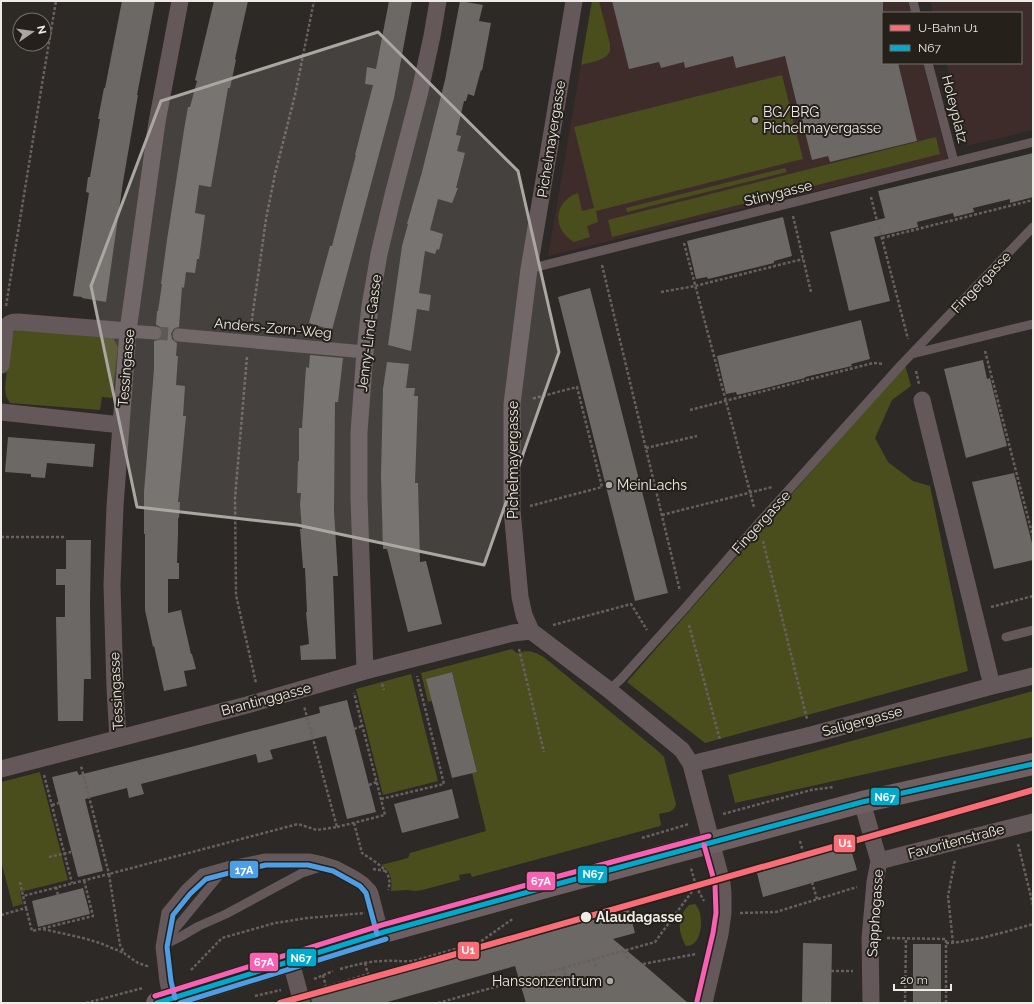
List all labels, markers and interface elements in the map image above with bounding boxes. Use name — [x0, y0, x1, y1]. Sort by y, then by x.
north arrow — [12, 12, 52, 52]
legend — [882, 12, 1022, 64]
text: U-Bahn U1 — [918, 21, 978, 35]
text: N — [34, 24, 49, 35]
text: N67 — [918, 41, 942, 55]
street label: Holeyplatz — [939, 73, 971, 145]
street label: Pichelmayergasse — [534, 79, 568, 199]
place label: BG/BRG Pichelmayergasse — [763, 104, 881, 136]
marker: BG/BRG Pichelmayergasse — [750, 115, 760, 125]
street label: Stinygasse — [742, 177, 814, 209]
street label: Fingergasse — [948, 248, 1014, 316]
street label: Jenny-Lind-Gasse — [354, 274, 384, 392]
street label: Anders-Zorn-Weg — [214, 315, 332, 341]
street label: Tessingasse — [115, 328, 137, 408]
street label: Pichelmayergasse — [505, 401, 521, 519]
place label: MeinLachs — [617, 477, 687, 493]
marker: MeinLachs — [604, 480, 614, 490]
street label: Fingergasse — [729, 487, 793, 557]
street label: Tessingasse — [106, 652, 126, 730]
street label: Brantinggasse — [219, 679, 313, 719]
street label: Saligergasse — [820, 703, 904, 739]
line badge: N67 — [870, 787, 900, 806]
text: N67 — [874, 791, 896, 804]
street label: Favoritenstraße — [906, 820, 1006, 862]
line badge: U1 — [833, 834, 856, 853]
text: U1 — [838, 837, 852, 850]
line badge: 17A — [229, 860, 259, 879]
text: 17A — [235, 864, 254, 877]
line badge: N67 — [577, 865, 608, 884]
text: N67 — [582, 868, 604, 881]
street label: Sapphogasse — [864, 869, 886, 957]
line badge: 67A — [526, 871, 556, 891]
text: 67A — [531, 875, 552, 888]
place label: Alaudagasse — [596, 909, 683, 925]
marker: Alaudagasse — [579, 910, 593, 924]
line badge: U1 — [457, 941, 480, 960]
text: U1 — [461, 944, 475, 957]
line badge: N67 — [286, 948, 317, 967]
line badge: 67A — [249, 952, 279, 972]
text: N67 — [290, 952, 312, 965]
text: 67A — [254, 956, 275, 969]
scale bar — [894, 966, 951, 992]
place label: Hanssonzentrum — [492, 973, 602, 989]
text: 20 m — [900, 973, 928, 987]
marker: Hanssonzentrum — [605, 976, 615, 986]

